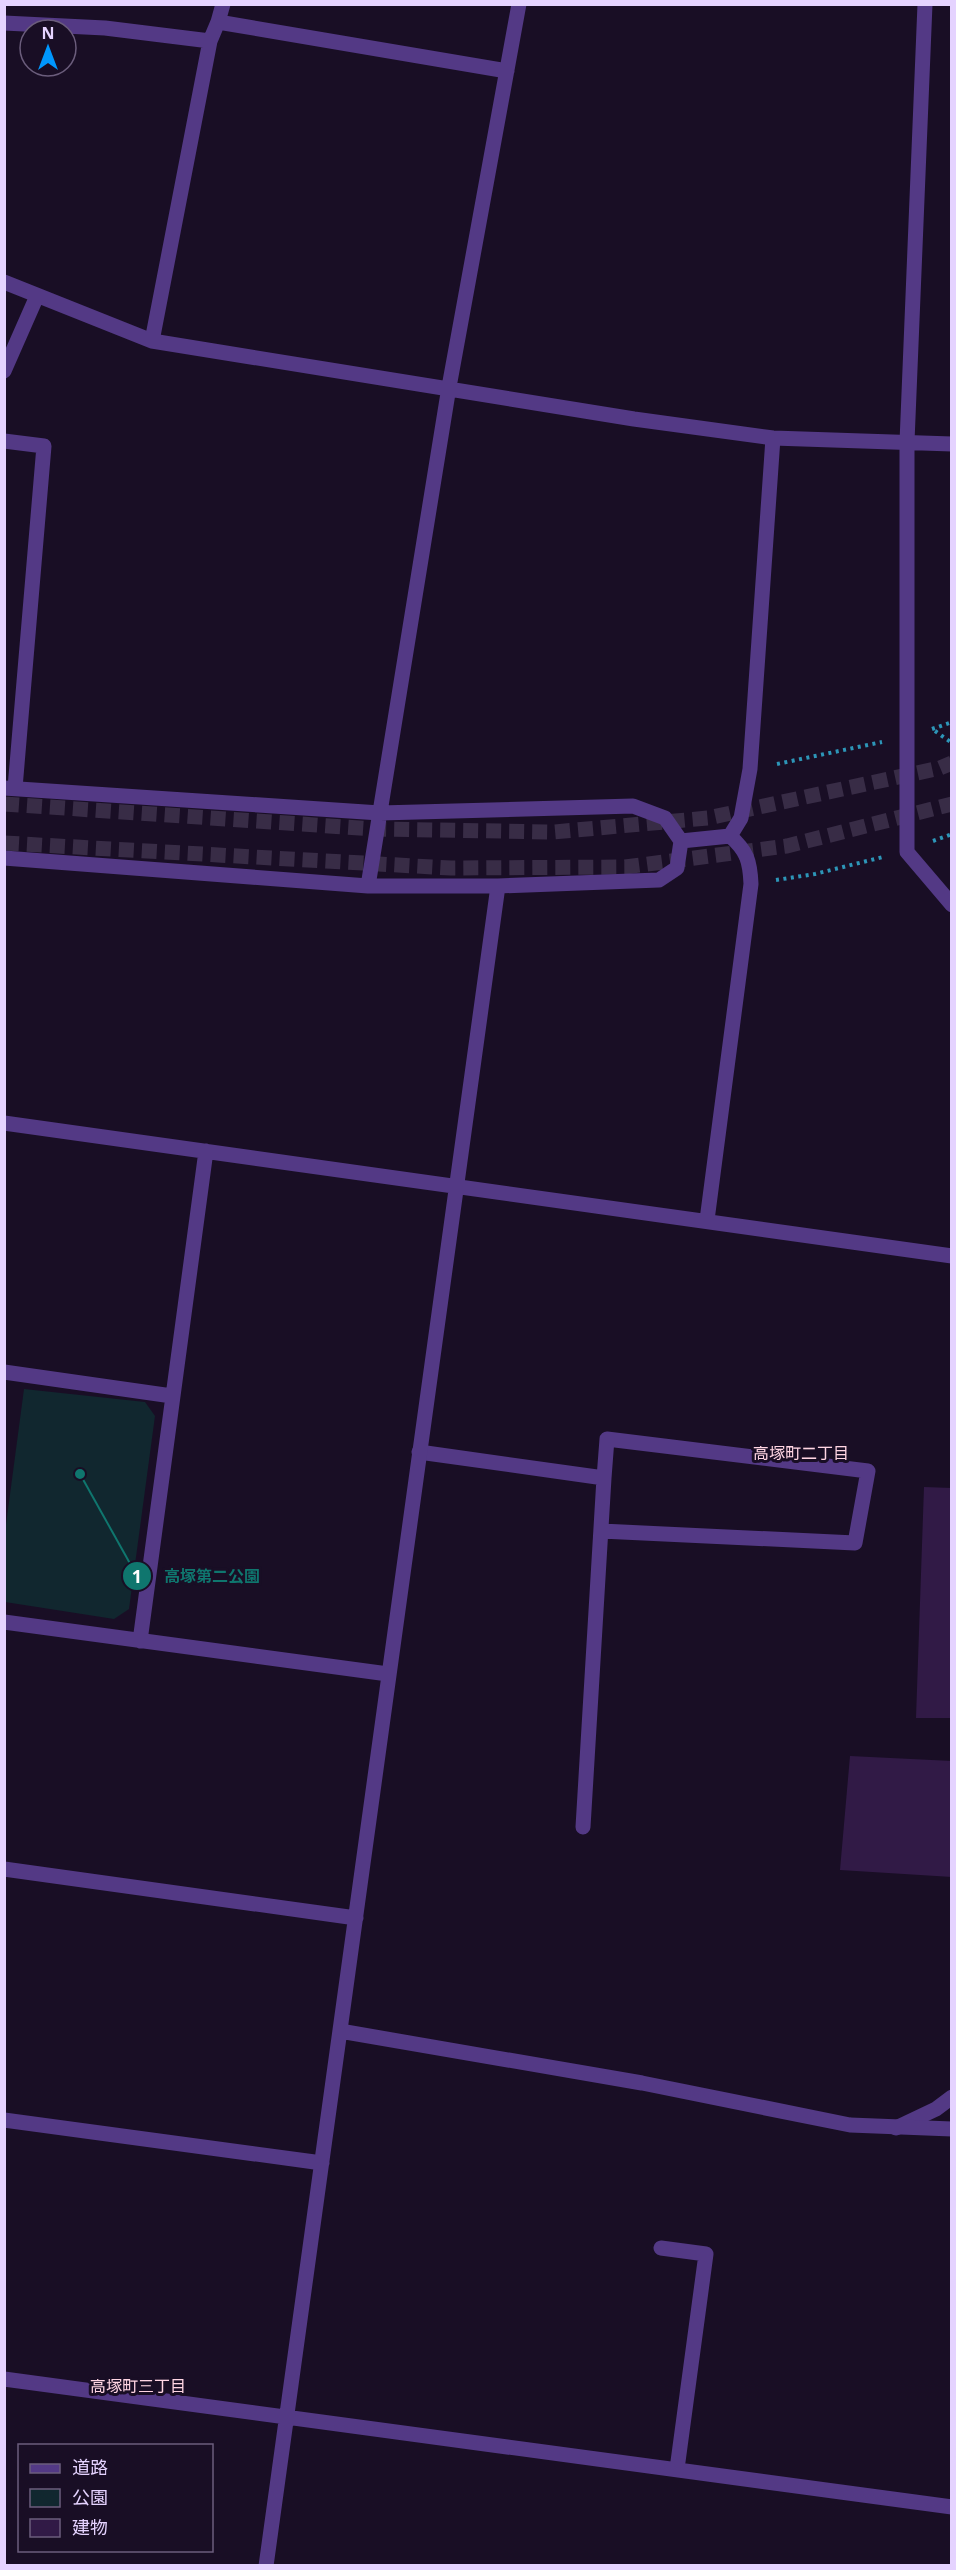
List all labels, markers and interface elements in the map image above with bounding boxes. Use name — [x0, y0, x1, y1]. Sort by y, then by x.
north arrow — [18, 18, 78, 78]
text: N — [41, 22, 55, 44]
district label: 高塚町二丁目 — [753, 1442, 849, 1464]
callout: 高塚第二公園 — [122, 1559, 272, 1593]
text: 1 — [132, 1564, 142, 1588]
text: 高塚第二公園 — [164, 1565, 260, 1587]
district label: 高塚町三丁目 — [90, 2375, 186, 2397]
legend — [18, 2444, 213, 2552]
text: 道路 — [72, 2455, 108, 2479]
text: 公園 — [72, 2485, 108, 2509]
text: 建物 — [72, 2515, 108, 2539]

